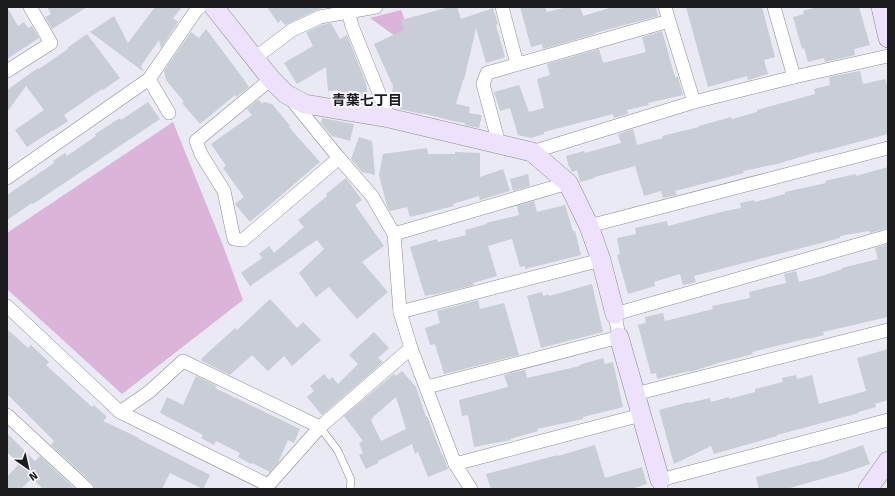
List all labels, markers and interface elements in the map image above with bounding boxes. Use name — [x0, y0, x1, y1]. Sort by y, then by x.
district label: 青葉七丁目 — [332, 92, 402, 109]
north arrow — [8, 448, 48, 488]
text: N — [27, 468, 40, 483]

